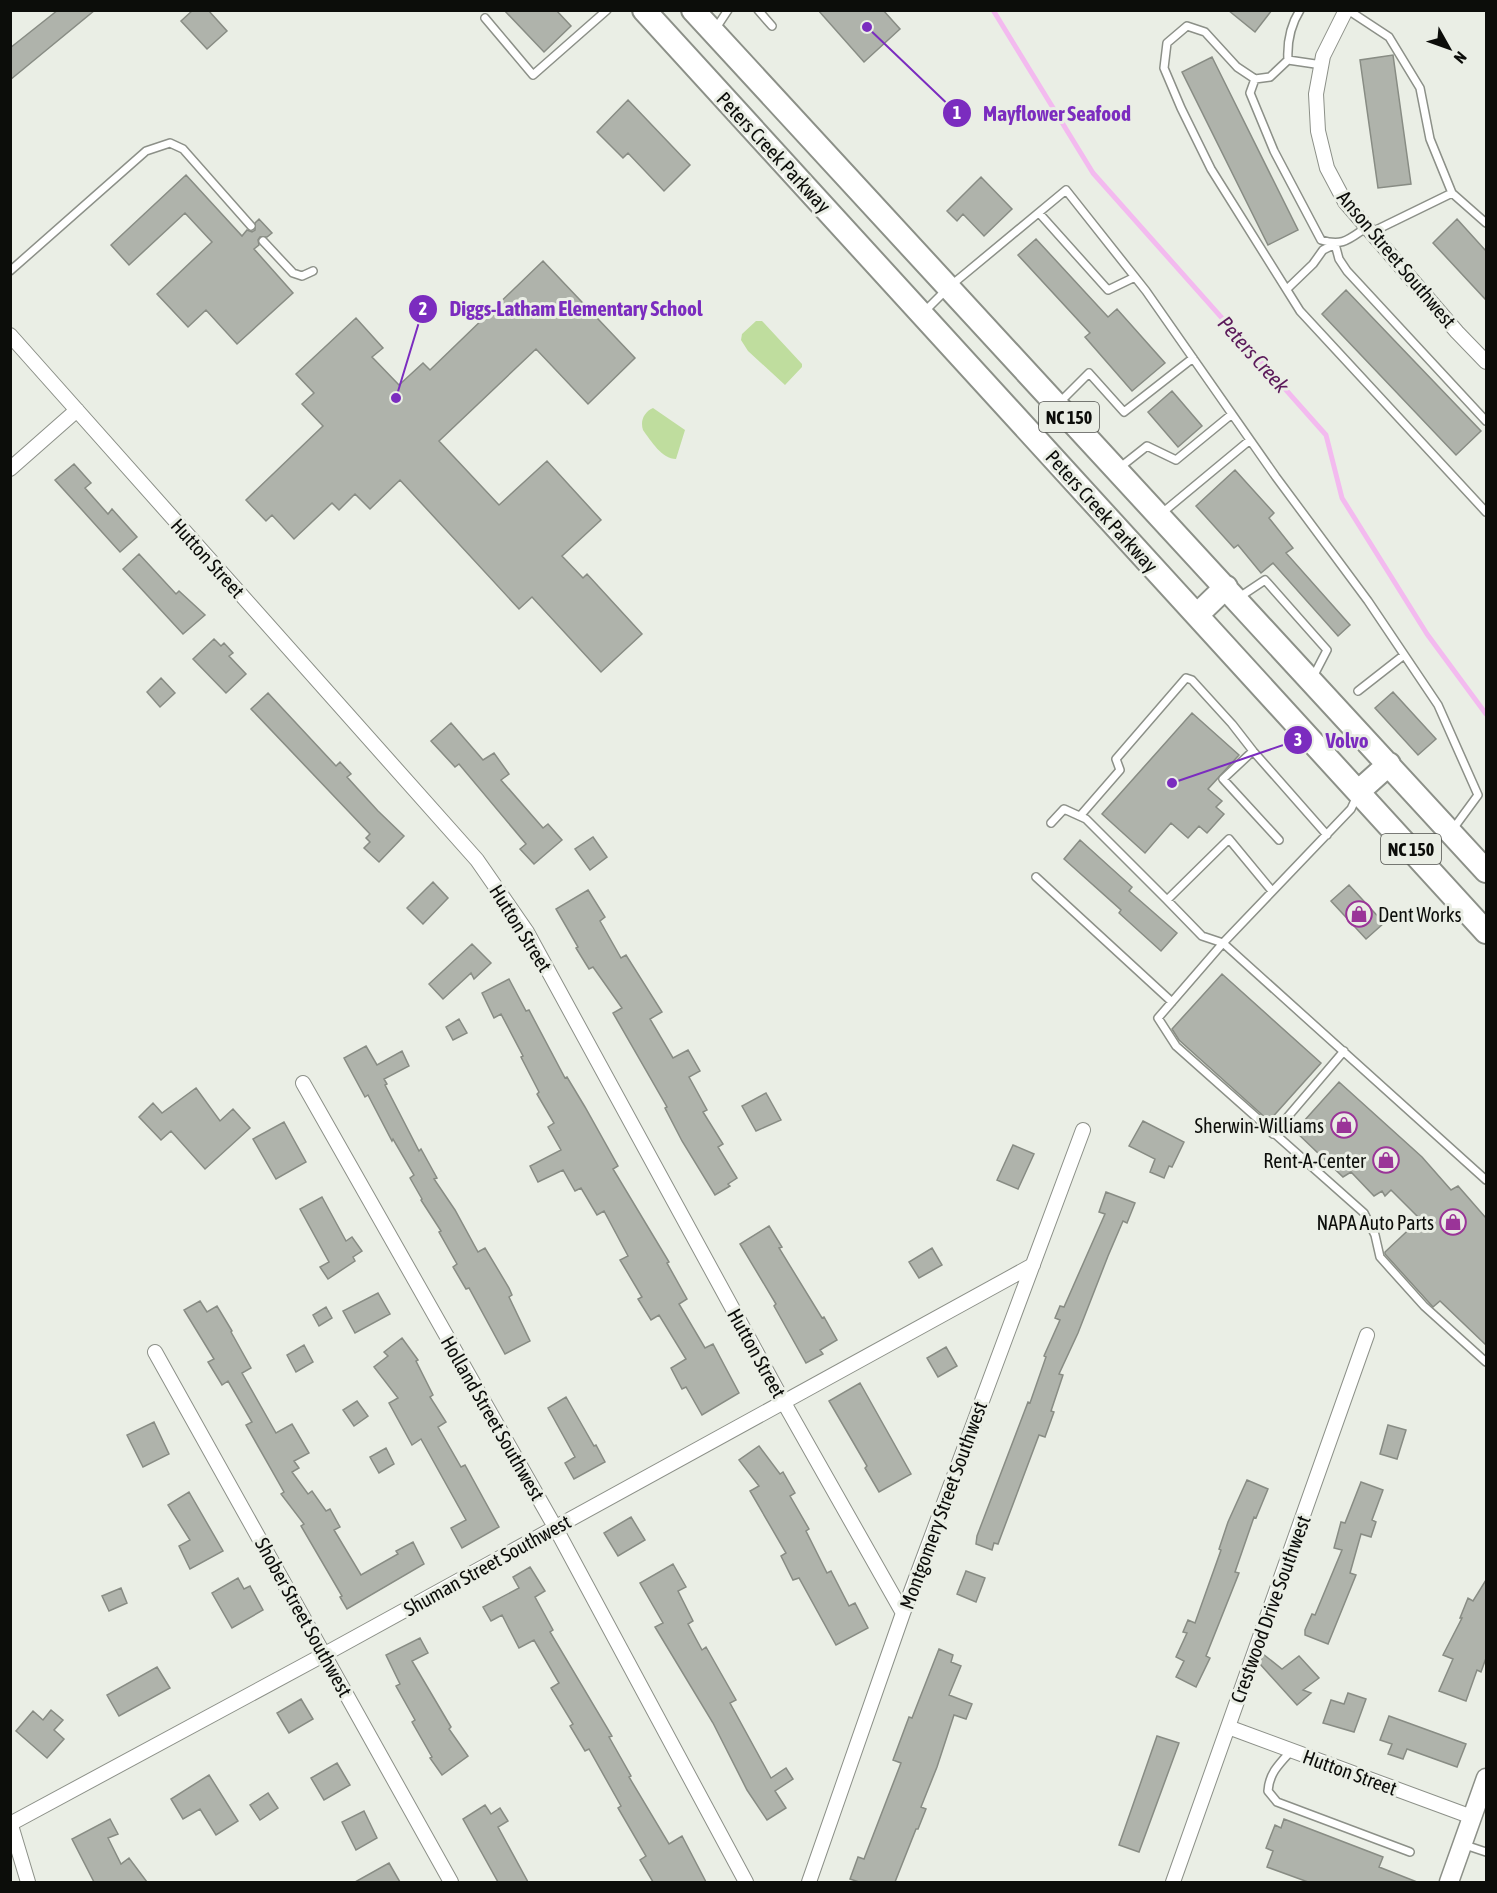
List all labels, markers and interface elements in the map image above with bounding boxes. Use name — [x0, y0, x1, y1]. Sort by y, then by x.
north arrow — [1419, 18, 1479, 78]
text: N — [1451, 48, 1470, 67]
street label: Peters Creek Parkway — [712, 87, 836, 217]
callout: Mayflower Seafood — [942, 94, 1143, 133]
text: Mayflower Seafood — [983, 101, 1131, 125]
text: 1 — [953, 102, 961, 123]
street label: Anson Street Southwest — [1333, 186, 1461, 332]
callout: Diggs-Latham Elementary School — [408, 289, 715, 328]
text: Diggs-Latham Elementary School — [449, 296, 703, 320]
text: 2 — [419, 298, 427, 319]
water label: Peters Creek — [1214, 311, 1295, 398]
road number: NC 150 — [1039, 402, 1099, 432]
street label: Peters Creek Parkway — [1041, 445, 1163, 577]
street label: Hutton Street — [167, 514, 250, 602]
callout: Volvo — [1283, 721, 1380, 760]
text: Volvo — [1324, 728, 1369, 752]
text: 3 — [1294, 729, 1302, 750]
road number: NC 150 — [1381, 834, 1441, 864]
street label: Hutton Street — [485, 880, 557, 976]
shop icon: Dent Works — [1344, 899, 1374, 929]
place label: Dent Works — [1378, 903, 1462, 926]
shop icon: Sherwin-Williams — [1329, 1110, 1359, 1140]
place label: Sherwin-Williams — [1195, 1114, 1324, 1137]
shop icon: Rent-A-Center — [1371, 1145, 1401, 1175]
place label: Rent-A-Center — [1263, 1149, 1367, 1172]
shop icon: NAPA Auto Parts — [1438, 1207, 1468, 1237]
place label: NAPA Auto Parts — [1316, 1211, 1434, 1234]
street label: Hutton Street — [723, 1304, 791, 1402]
street label: Holland Street Southwest — [437, 1332, 550, 1505]
street label: Montgomery Street Southwest — [895, 1398, 991, 1612]
street label: Shuman Street Southwest — [400, 1509, 575, 1620]
street label: Crestwood Drive Southwest — [1225, 1512, 1315, 1706]
street label: Shober Street Southwest — [251, 1534, 357, 1701]
street label: Hutton Street — [1300, 1744, 1400, 1800]

